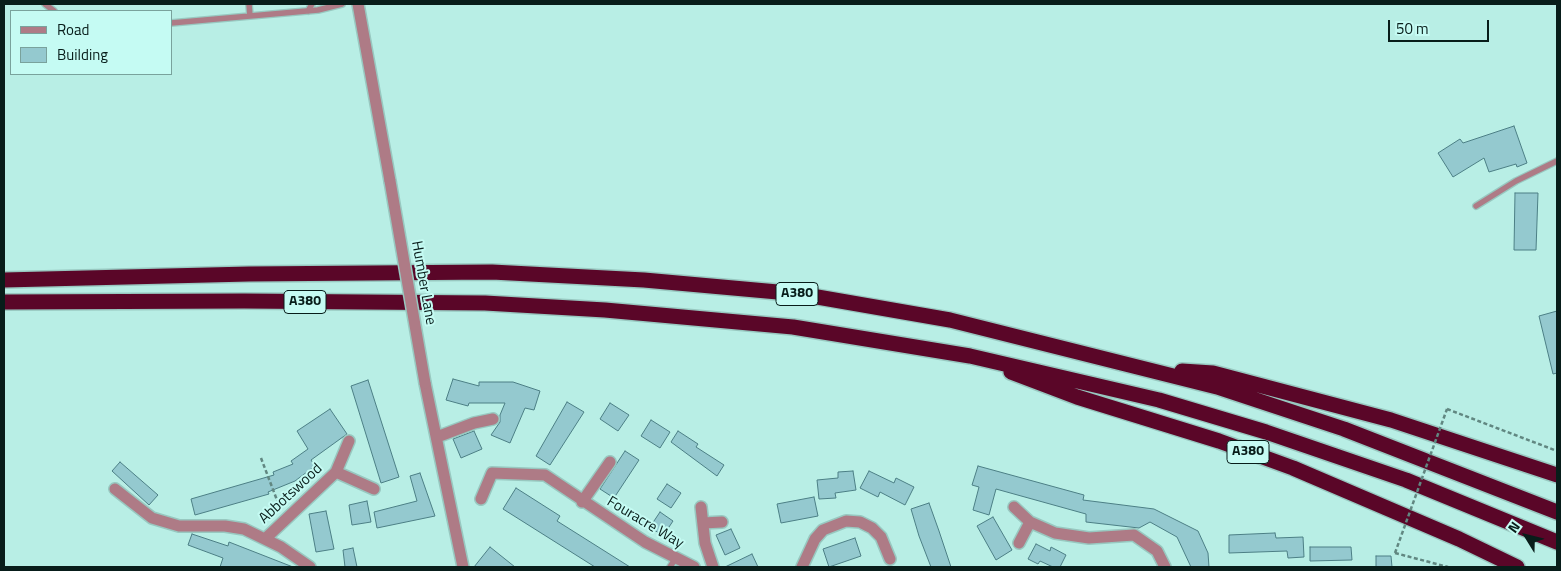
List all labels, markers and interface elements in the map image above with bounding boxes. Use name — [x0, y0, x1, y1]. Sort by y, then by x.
legend — [10, 10, 172, 75]
scale bar — [1391, 10, 1492, 42]
text: 50 m — [1396, 17, 1429, 40]
text: Road — [57, 18, 89, 41]
text: Building — [57, 43, 108, 66]
street label: Humber Lane — [407, 240, 439, 326]
road number: A380 — [776, 282, 818, 306]
road number: A380 — [284, 290, 326, 314]
road number: A380 — [1227, 441, 1269, 464]
street label: Abbotswood — [256, 460, 326, 528]
street label: Fouracre Way — [603, 493, 687, 553]
north arrow — [1501, 511, 1551, 561]
text: N — [1502, 517, 1525, 537]

